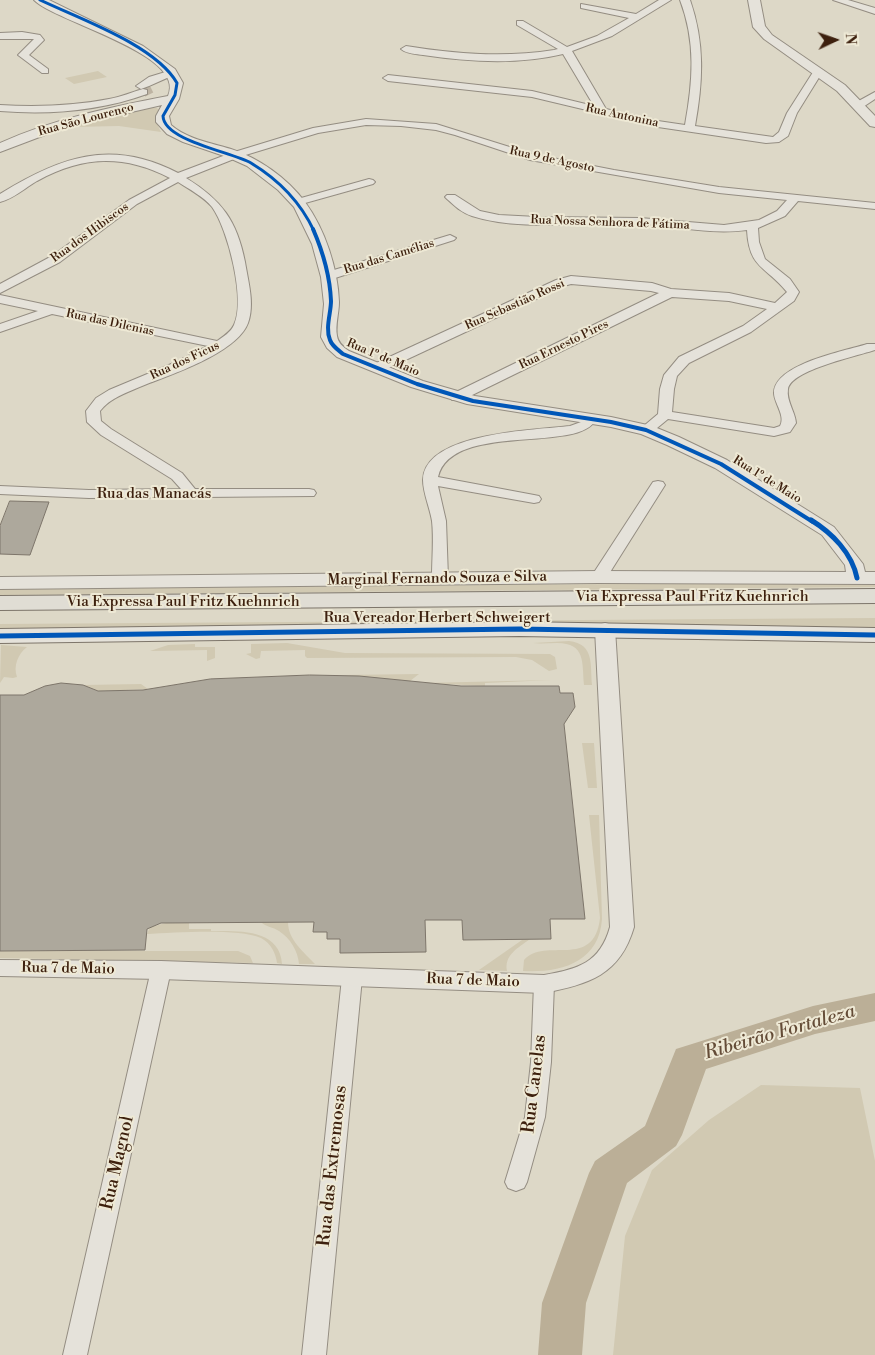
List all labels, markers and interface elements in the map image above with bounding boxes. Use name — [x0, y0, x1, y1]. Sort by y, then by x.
north arrow — [810, 15, 860, 65]
text: N — [841, 33, 859, 45]
street label: Rua São Lourenço — [37, 100, 135, 140]
street label: Rua Antonina — [584, 101, 660, 131]
street label: Rua 9 de Agosto — [508, 144, 596, 176]
street label: Rua dos Hibiscos — [48, 200, 132, 266]
street label: Rua Nossa Senhora de Fátima — [530, 213, 690, 233]
street label: Rua das Camélias — [342, 236, 436, 278]
street label: Rua Sebastião Rossi — [463, 277, 567, 333]
street label: Rua das Dilenias — [65, 307, 155, 339]
street label: Rua Ernesto Pires — [517, 317, 611, 373]
street label: Rua 1º de Maio — [344, 336, 422, 380]
street label: Rua dos Ficus — [148, 339, 222, 383]
street label: Rua 1º de Maio — [730, 453, 804, 507]
street label: Rua das Manacás — [97, 485, 211, 503]
street label: Marginal Fernando Souza e Silva — [327, 568, 547, 590]
street label: Via Expressa Paul Fritz Kuehnrich — [575, 588, 809, 606]
street label: Via Expressa Paul Fritz Kuehnrich — [66, 593, 300, 611]
street label: Rua Vereador Herbert Schweigert — [323, 609, 551, 627]
street label: Rua 7 de Maio — [21, 959, 115, 979]
street label: Rua 7 de Maio — [426, 970, 520, 992]
water label: Ribeirão Fortaleza — [702, 1001, 858, 1065]
street label: Rua Canelas — [518, 1033, 552, 1135]
street label: Rua das Extremosas — [314, 1084, 352, 1248]
street label: Rua Magnol — [97, 1114, 139, 1212]

